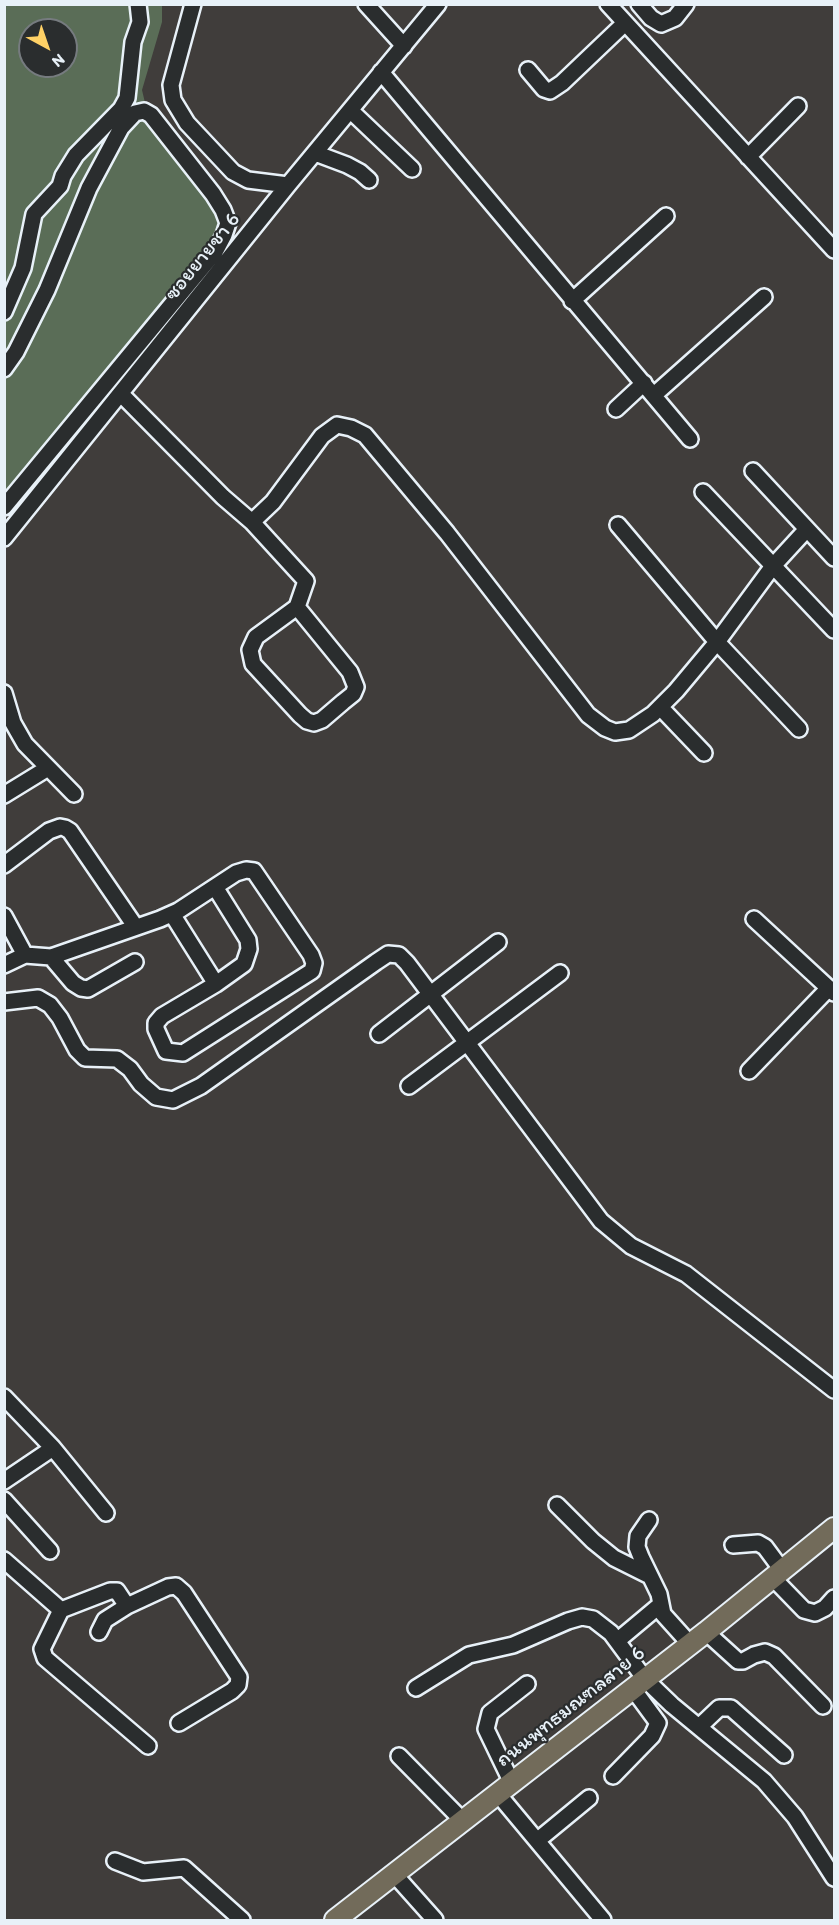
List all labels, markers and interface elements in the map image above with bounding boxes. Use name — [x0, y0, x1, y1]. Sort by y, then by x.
north arrow — [18, 18, 78, 78]
text: N — [48, 50, 69, 71]
street label: ซอยยายชา 6 — [160, 208, 246, 306]
street label: ถนนพุทธมณฑลสาย 6 — [492, 1641, 650, 1773]

